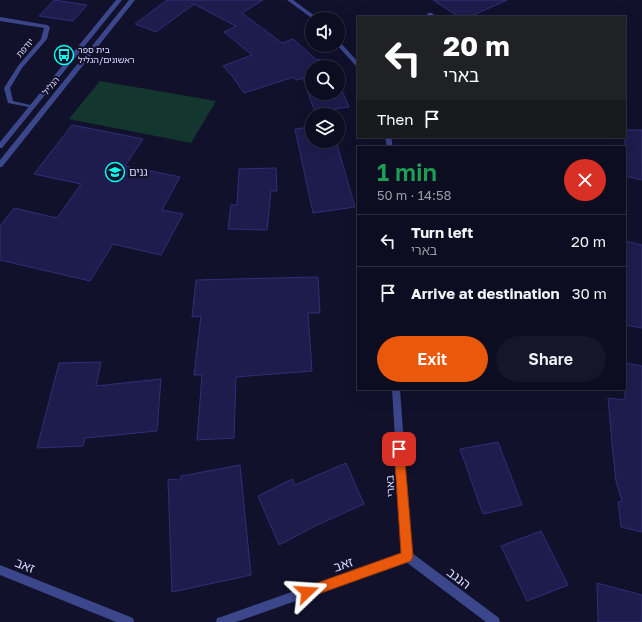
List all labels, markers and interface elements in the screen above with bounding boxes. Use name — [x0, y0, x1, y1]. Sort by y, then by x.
map controls — [305, 12, 345, 148]
button: sound — [305, 12, 345, 52]
text: 20 m — [443, 29, 510, 62]
icon: left — [377, 32, 429, 84]
street label: יודפת — [13, 36, 36, 59]
bus stop icon: בית ספר ראשונים/הגליל — [53, 44, 75, 66]
place label: בית ספר ראשונים/הגליל — [78, 44, 135, 65]
button: search — [305, 60, 345, 100]
text: בארי — [443, 64, 479, 86]
street label: הגליל — [40, 74, 61, 97]
button: layers — [305, 108, 345, 148]
icon: arrive — [421, 108, 443, 130]
text: Then — [377, 110, 413, 128]
text: 1 min — [377, 157, 437, 186]
button: close — [564, 159, 606, 201]
school or university icon: גנים — [104, 161, 126, 183]
place label: גנים — [129, 165, 148, 178]
text: 50 m · 14:58 — [377, 187, 451, 203]
text: Turn left — [411, 223, 473, 241]
icon: left — [377, 230, 399, 252]
text: 20 m — [571, 232, 606, 250]
text: בארי — [411, 242, 437, 258]
icon: arrive — [377, 282, 399, 304]
text: Arrive at destination — [411, 284, 560, 302]
text: 30 m — [572, 284, 607, 302]
button: Exit — [377, 336, 488, 382]
button: Share — [496, 336, 606, 382]
pin — [382, 432, 416, 466]
icon: arrive — [388, 438, 410, 460]
street label: בארי — [382, 474, 397, 498]
street label: זאב — [331, 553, 355, 575]
street label: זאב — [13, 554, 37, 576]
street label: הנגב — [444, 564, 474, 592]
position arrow — [286, 571, 328, 613]

